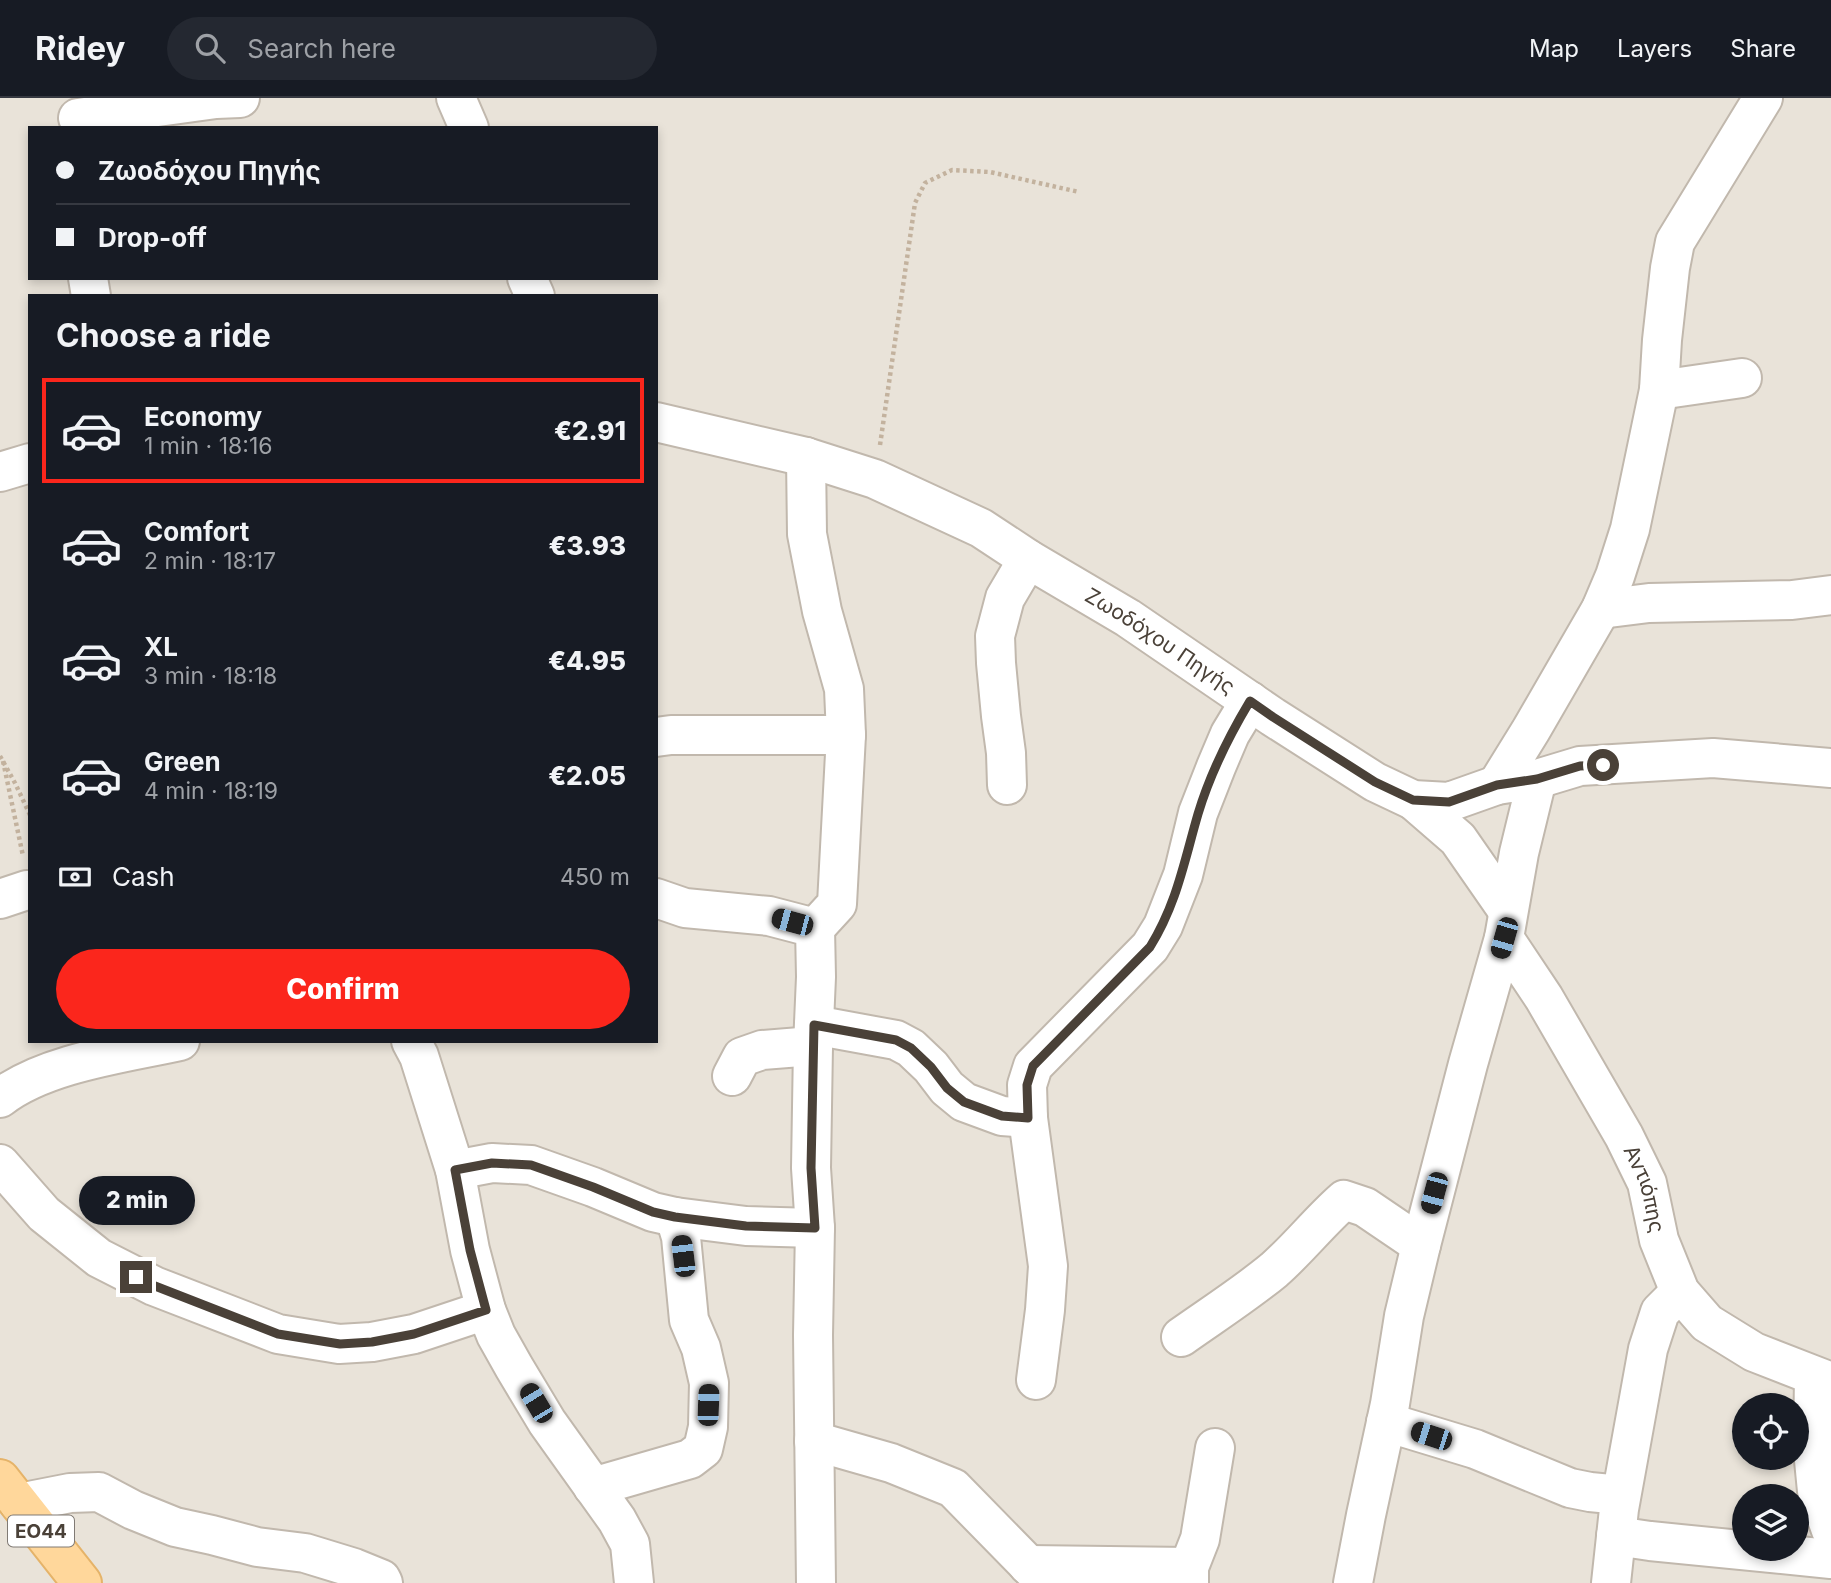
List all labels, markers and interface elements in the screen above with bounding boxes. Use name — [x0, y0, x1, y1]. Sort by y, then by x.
search box — [167, 17, 657, 80]
text: Ridey — [35, 28, 125, 68]
icon: search — [191, 29, 229, 67]
text: Search here — [247, 33, 396, 64]
text: Map — [1529, 34, 1579, 63]
text: Layers — [1617, 34, 1692, 63]
text: Share — [1730, 34, 1796, 63]
text: Ζωοδόχου Πηγής — [98, 155, 321, 186]
text: Drop-off — [98, 222, 207, 253]
text: Choose a ride — [56, 316, 271, 355]
icon: car — [60, 399, 123, 462]
text: Economy — [144, 401, 262, 432]
text: €2.91 — [554, 415, 626, 446]
text: 1 min · 18:16 — [144, 432, 273, 460]
icon: car — [60, 514, 123, 577]
text: Comfort — [144, 516, 249, 547]
text: €3.93 — [548, 530, 626, 561]
text: 2 min · 18:17 — [144, 547, 276, 575]
street label: Ζωοδόχου Πηγής — [1081, 583, 1240, 699]
icon: car — [60, 629, 123, 692]
text: XL — [144, 631, 178, 662]
text: €4.95 — [548, 645, 626, 676]
text: 3 min · 18:18 — [144, 662, 277, 690]
icon: car — [60, 744, 123, 807]
text: Green — [144, 746, 221, 777]
route start — [1587, 749, 1619, 781]
text: €2.05 — [548, 760, 626, 791]
text: 4 min · 18:19 — [144, 777, 278, 805]
icon: cash — [56, 858, 94, 896]
text: Cash — [112, 861, 175, 892]
text: 450 m — [560, 863, 630, 891]
car — [769, 906, 816, 938]
car — [1489, 915, 1520, 961]
button: Confirm — [56, 949, 630, 1029]
street label: Αντιόπης — [1618, 1141, 1670, 1235]
car — [1419, 1170, 1450, 1216]
callout: 2 min — [78, 1176, 194, 1224]
text: 2 min — [106, 1186, 168, 1214]
car — [671, 1234, 696, 1278]
route end — [120, 1261, 152, 1293]
car — [517, 1380, 556, 1426]
car — [697, 1384, 720, 1426]
map controls — [1732, 1393, 1809, 1561]
button: locate — [1732, 1393, 1809, 1470]
car — [1408, 1420, 1455, 1452]
button: layers — [1732, 1484, 1809, 1561]
road number: ΕΟ44 — [8, 1516, 74, 1546]

